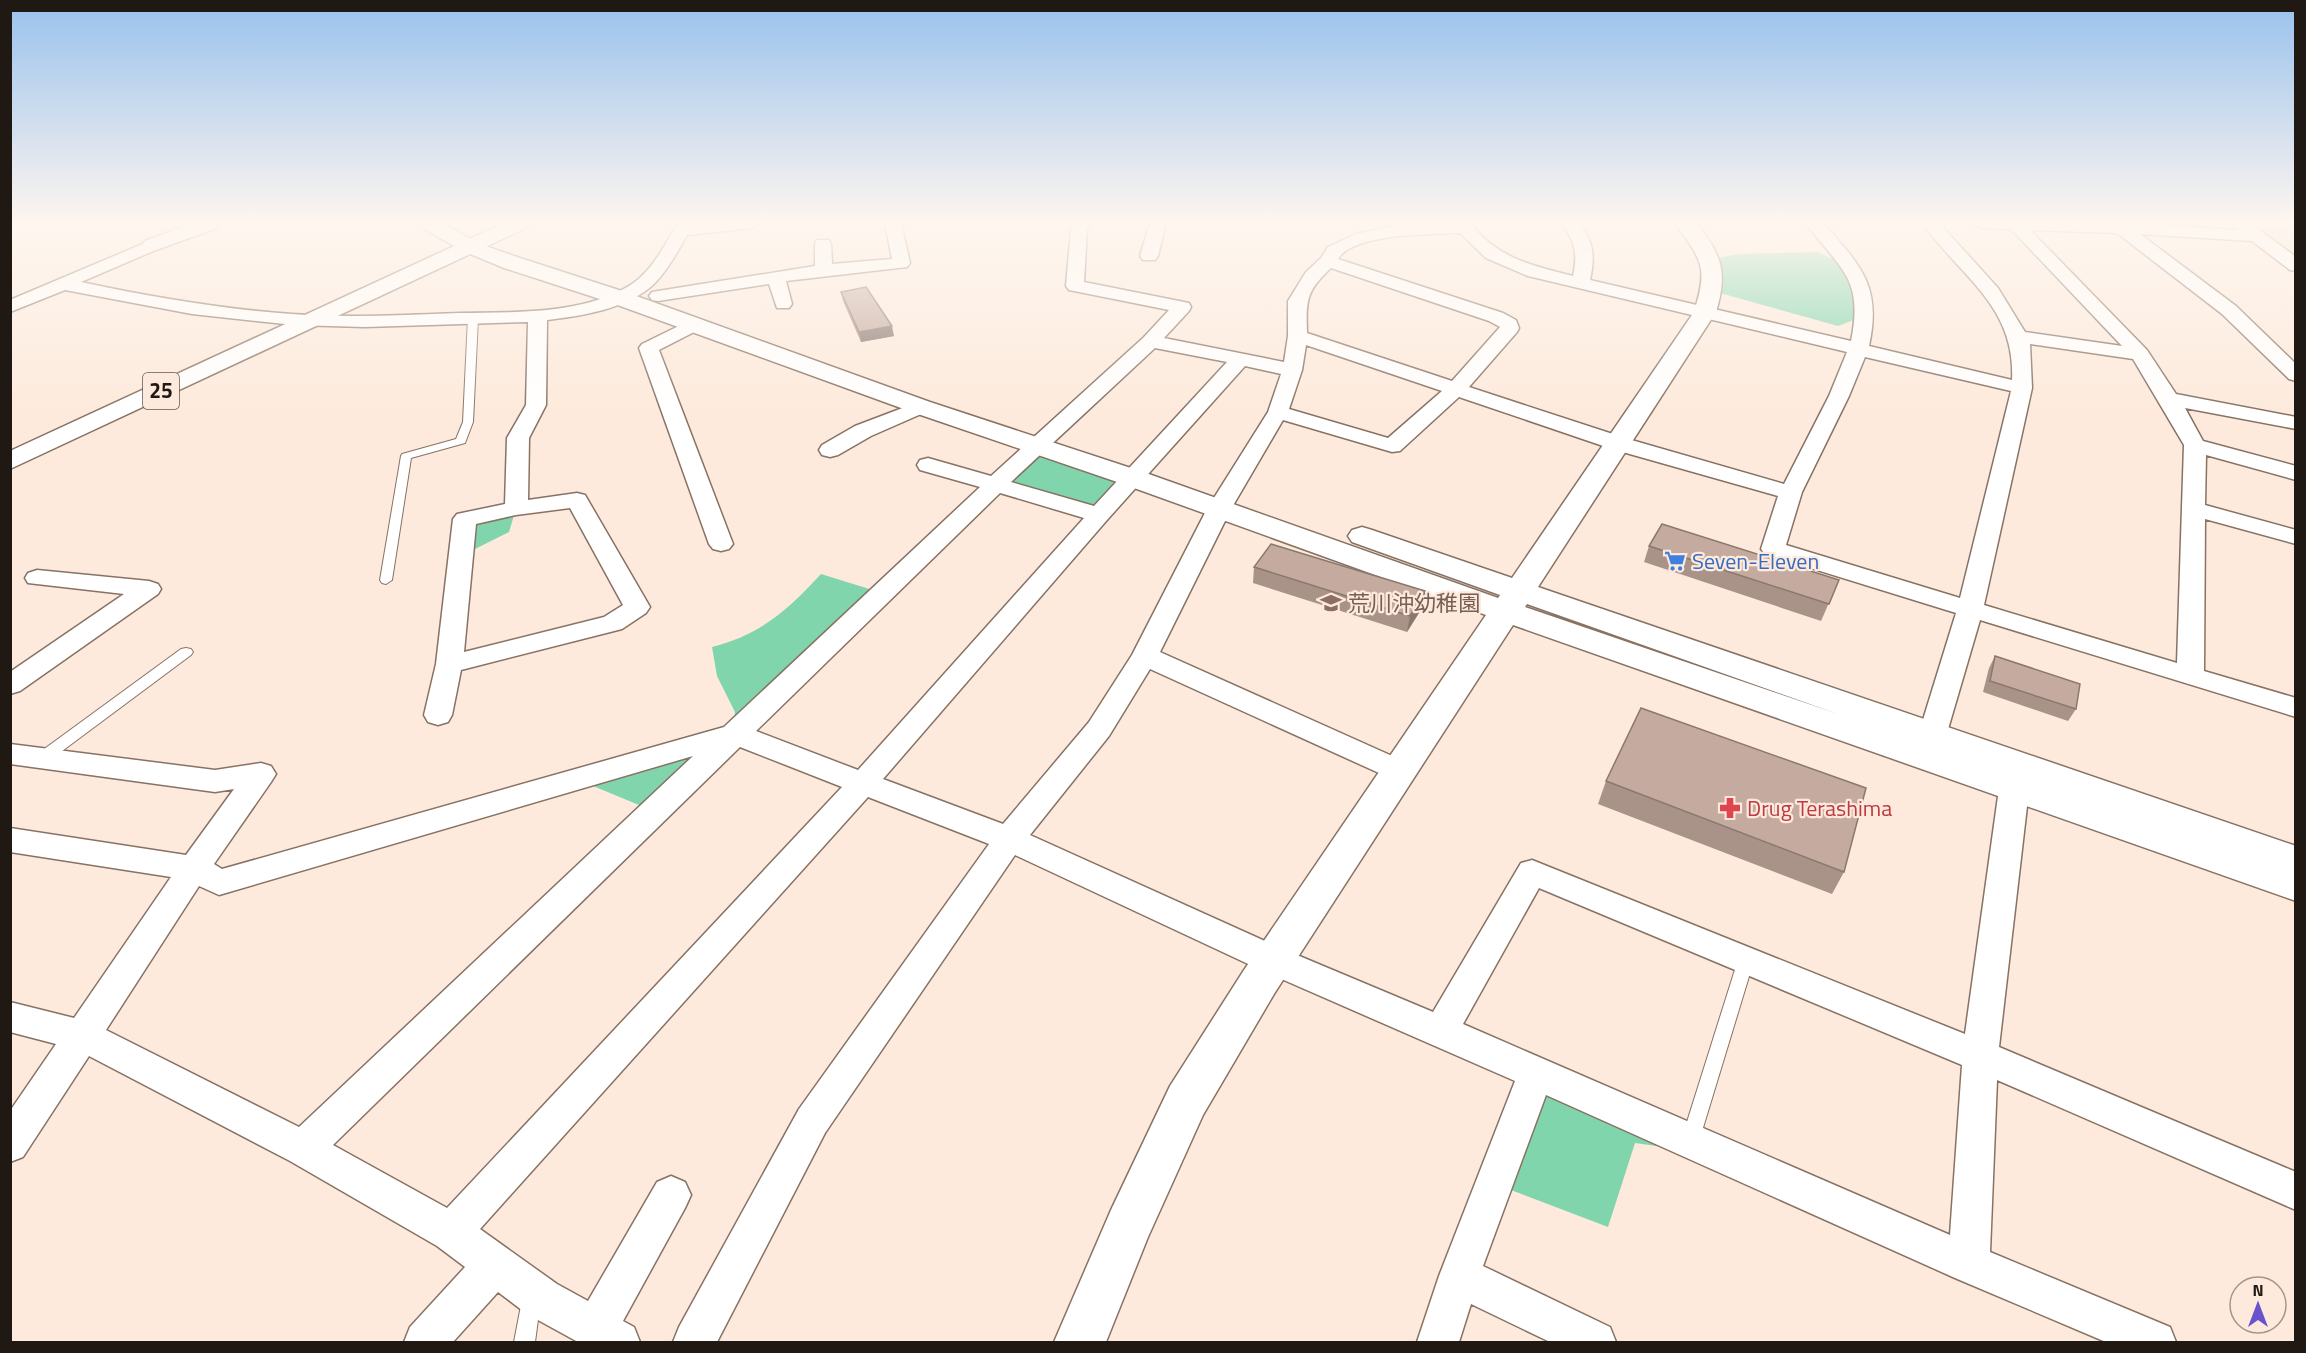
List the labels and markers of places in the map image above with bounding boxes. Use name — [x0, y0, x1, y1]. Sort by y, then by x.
place label: Seven-Eleven — [1692, 544, 1819, 578]
supermarket icon: Seven-Eleven — [1663, 549, 1687, 573]
place label: 荒川沖幼稚園 — [1348, 586, 1480, 620]
school or university icon: 荒川沖幼稚園 — [1319, 591, 1343, 615]
place label: Drug Terashima — [1747, 791, 1892, 825]
pharmacy icon: Drug Terashima — [1718, 796, 1742, 820]

